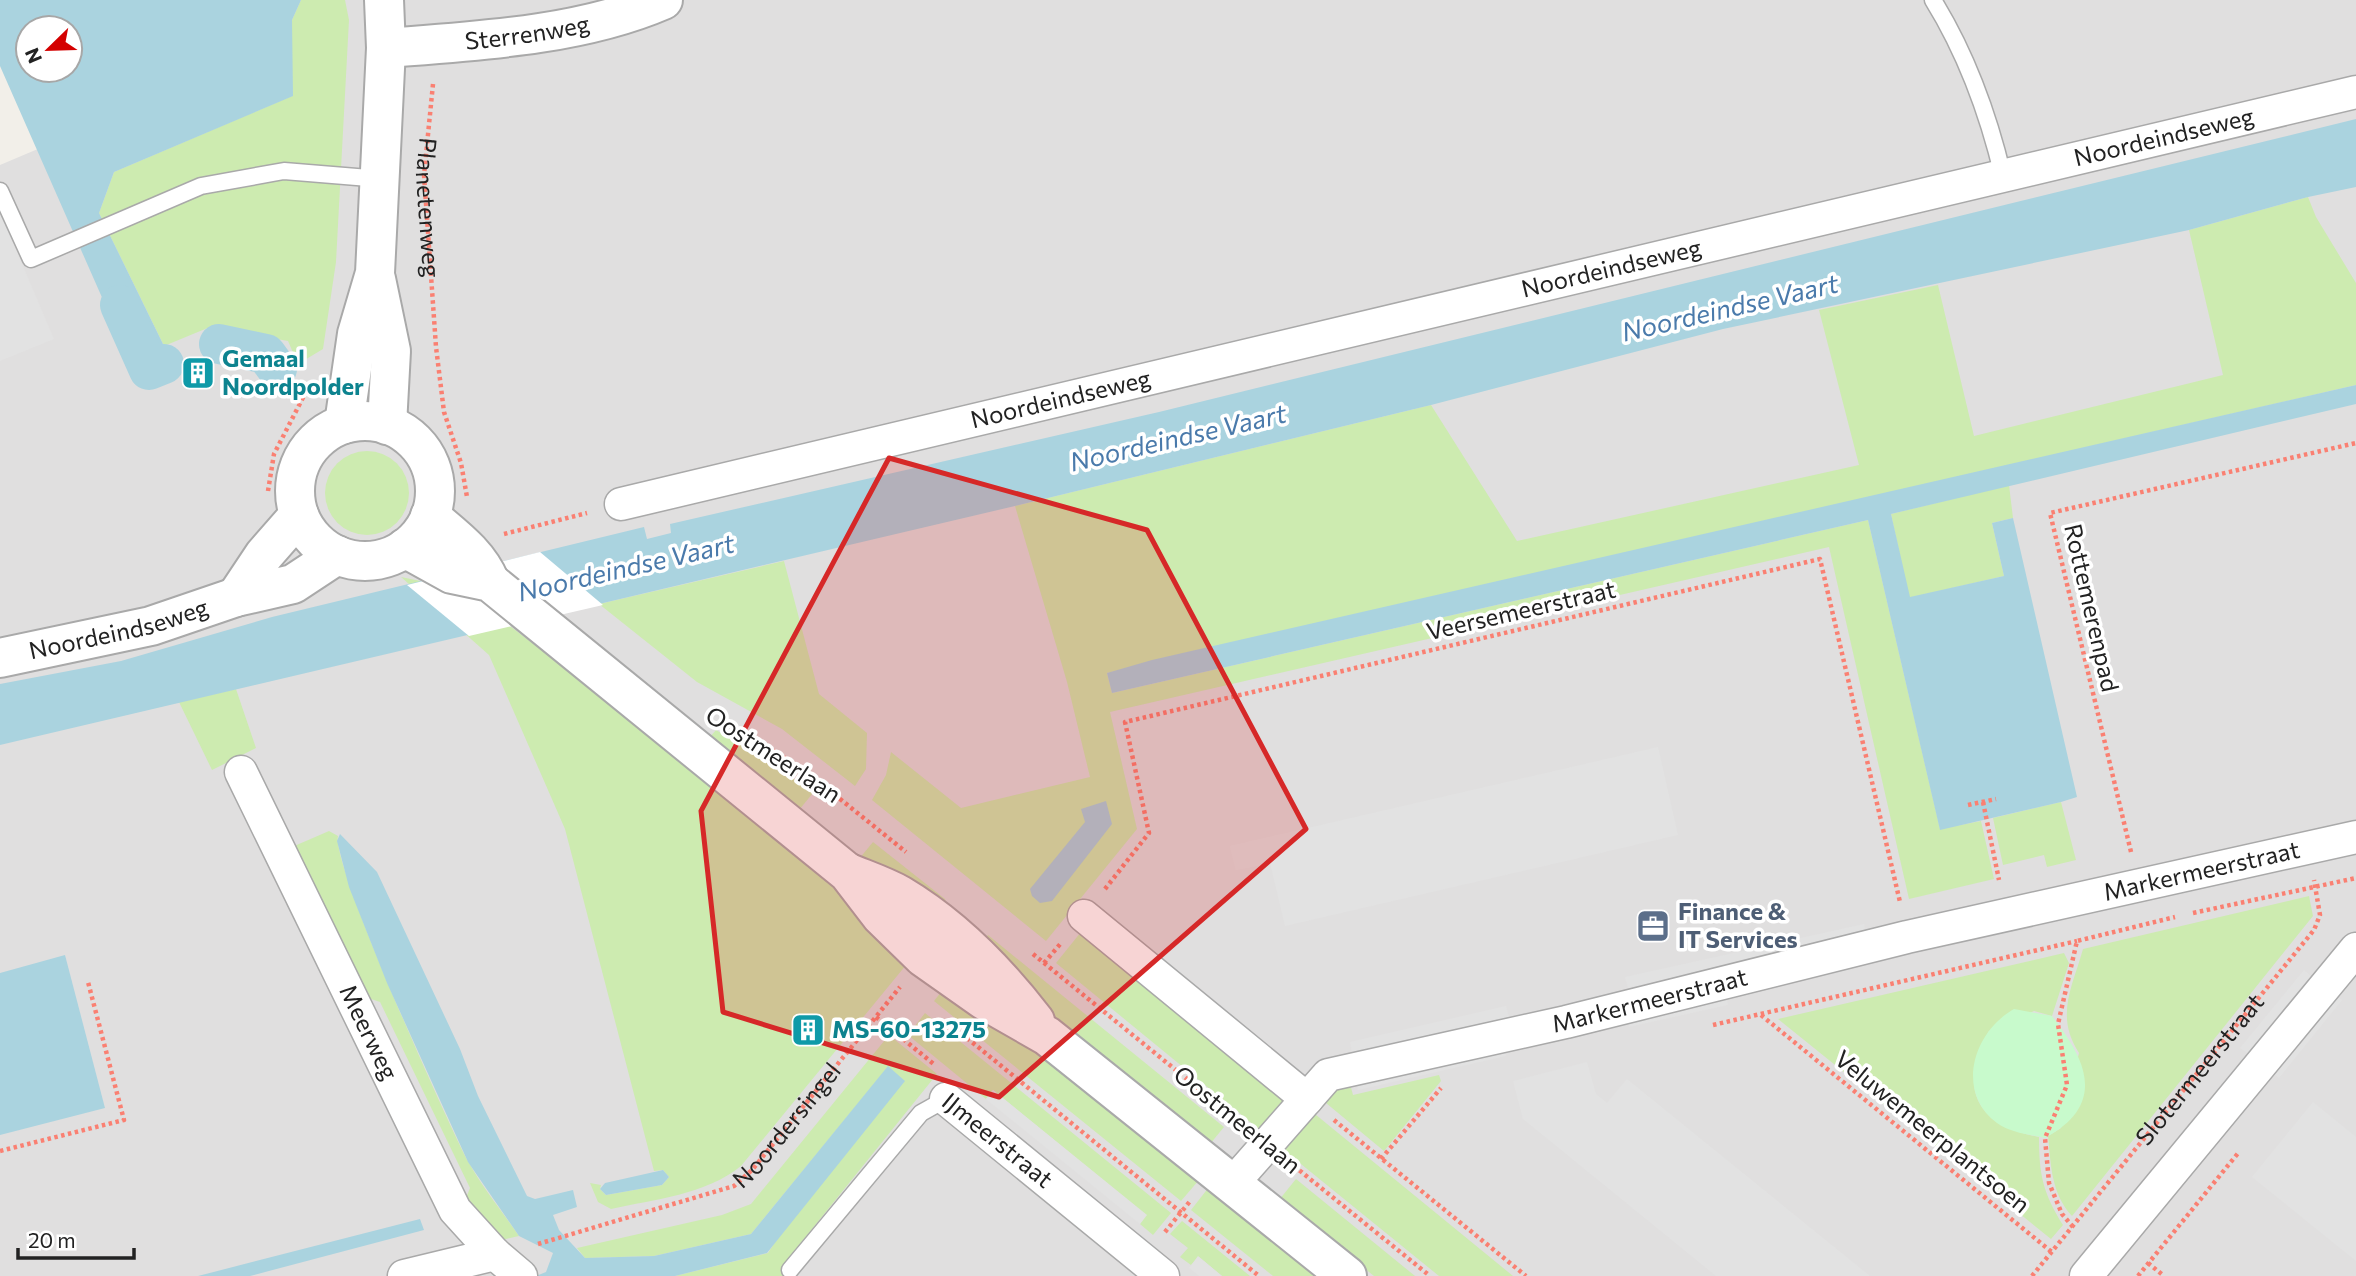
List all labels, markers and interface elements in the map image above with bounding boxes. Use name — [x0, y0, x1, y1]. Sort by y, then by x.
street label: Sterrenweg — [463, 8, 592, 55]
north arrow — [14, 14, 84, 84]
text: N — [20, 45, 46, 67]
street label: Noordeindseweg — [2071, 101, 2257, 171]
street label: Planetenweg — [411, 136, 447, 278]
street label: Noordeindseweg — [1518, 232, 1704, 303]
water label: Noordeindse Vaart — [1618, 266, 1842, 347]
place label: Gemaal Noordpolder — [222, 343, 364, 400]
building icon: Gemaal Noordpolder — [179, 354, 217, 392]
street label: Noordeindseweg — [968, 363, 1153, 433]
water label: Noordeindse Vaart — [1066, 396, 1290, 477]
street label: Rottemerenpad — [2059, 521, 2126, 694]
water label: Noordeindse Vaart — [514, 526, 738, 607]
street label: Veersemeerstraat — [1423, 574, 1618, 645]
street label: Noordeindseweg — [26, 592, 212, 665]
street label: Oostmeerlaan — [701, 699, 847, 808]
street label: Markermeerstraat — [2101, 834, 2302, 906]
place label: Finance & IT Services — [1678, 896, 1798, 953]
office icon: Finance & IT Services — [1634, 907, 1672, 945]
street label: Markermeerstraat — [1549, 961, 1750, 1038]
street label: Meerweg — [334, 980, 405, 1084]
street label: Slotermeerstraat — [2129, 987, 2269, 1150]
building icon: MS-60-13275 — [789, 1011, 827, 1049]
place label: MS-60-13275 — [832, 1014, 986, 1043]
street label: Veluwemeerplantsoen — [1830, 1043, 2036, 1218]
street label: Noordersingel — [726, 1056, 846, 1193]
street label: Oostmeerlaan — [1169, 1059, 1307, 1179]
street label: IJmeerstraat — [937, 1086, 1059, 1193]
scale bar — [18, 1216, 133, 1260]
text: 20 m — [28, 1227, 76, 1252]

